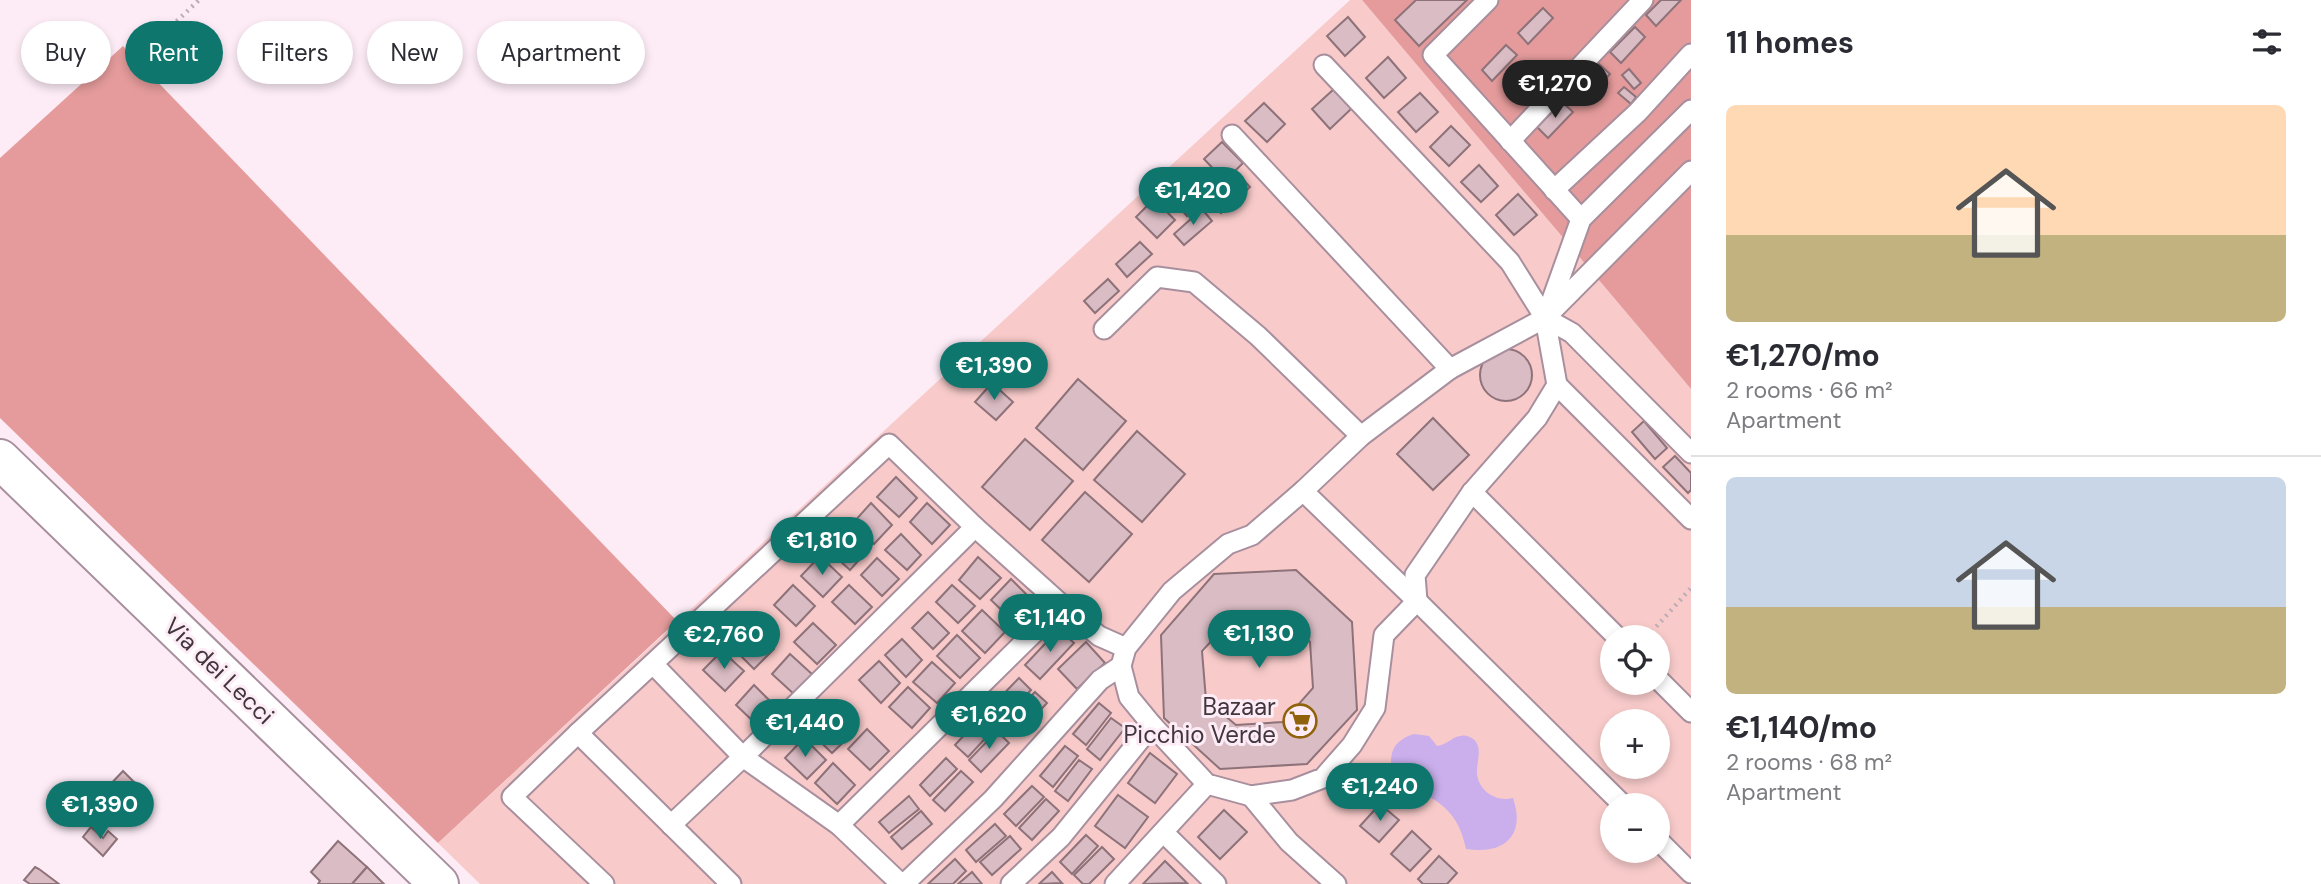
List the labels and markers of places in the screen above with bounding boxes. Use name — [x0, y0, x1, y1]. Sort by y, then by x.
pin: €1,270 — [1498, 60, 1612, 120]
pin: €1,420 — [1136, 168, 1250, 227]
pin: €1,390 — [937, 342, 1051, 402]
pin: €1,810 — [765, 518, 879, 577]
pin: €1,140 — [993, 594, 1107, 654]
pin: €1,130 — [1202, 610, 1316, 670]
pin: €2,760 — [667, 612, 781, 671]
place label: Bazaar Picchio Verde — [1123, 691, 1276, 750]
pin: €1,620 — [932, 692, 1046, 751]
pin: €1,440 — [748, 700, 862, 759]
supermarket icon: Bazaar Picchio Verde — [1281, 702, 1319, 740]
pin: €1,240 — [1323, 764, 1437, 823]
pin: €1,390 — [43, 782, 157, 841]

